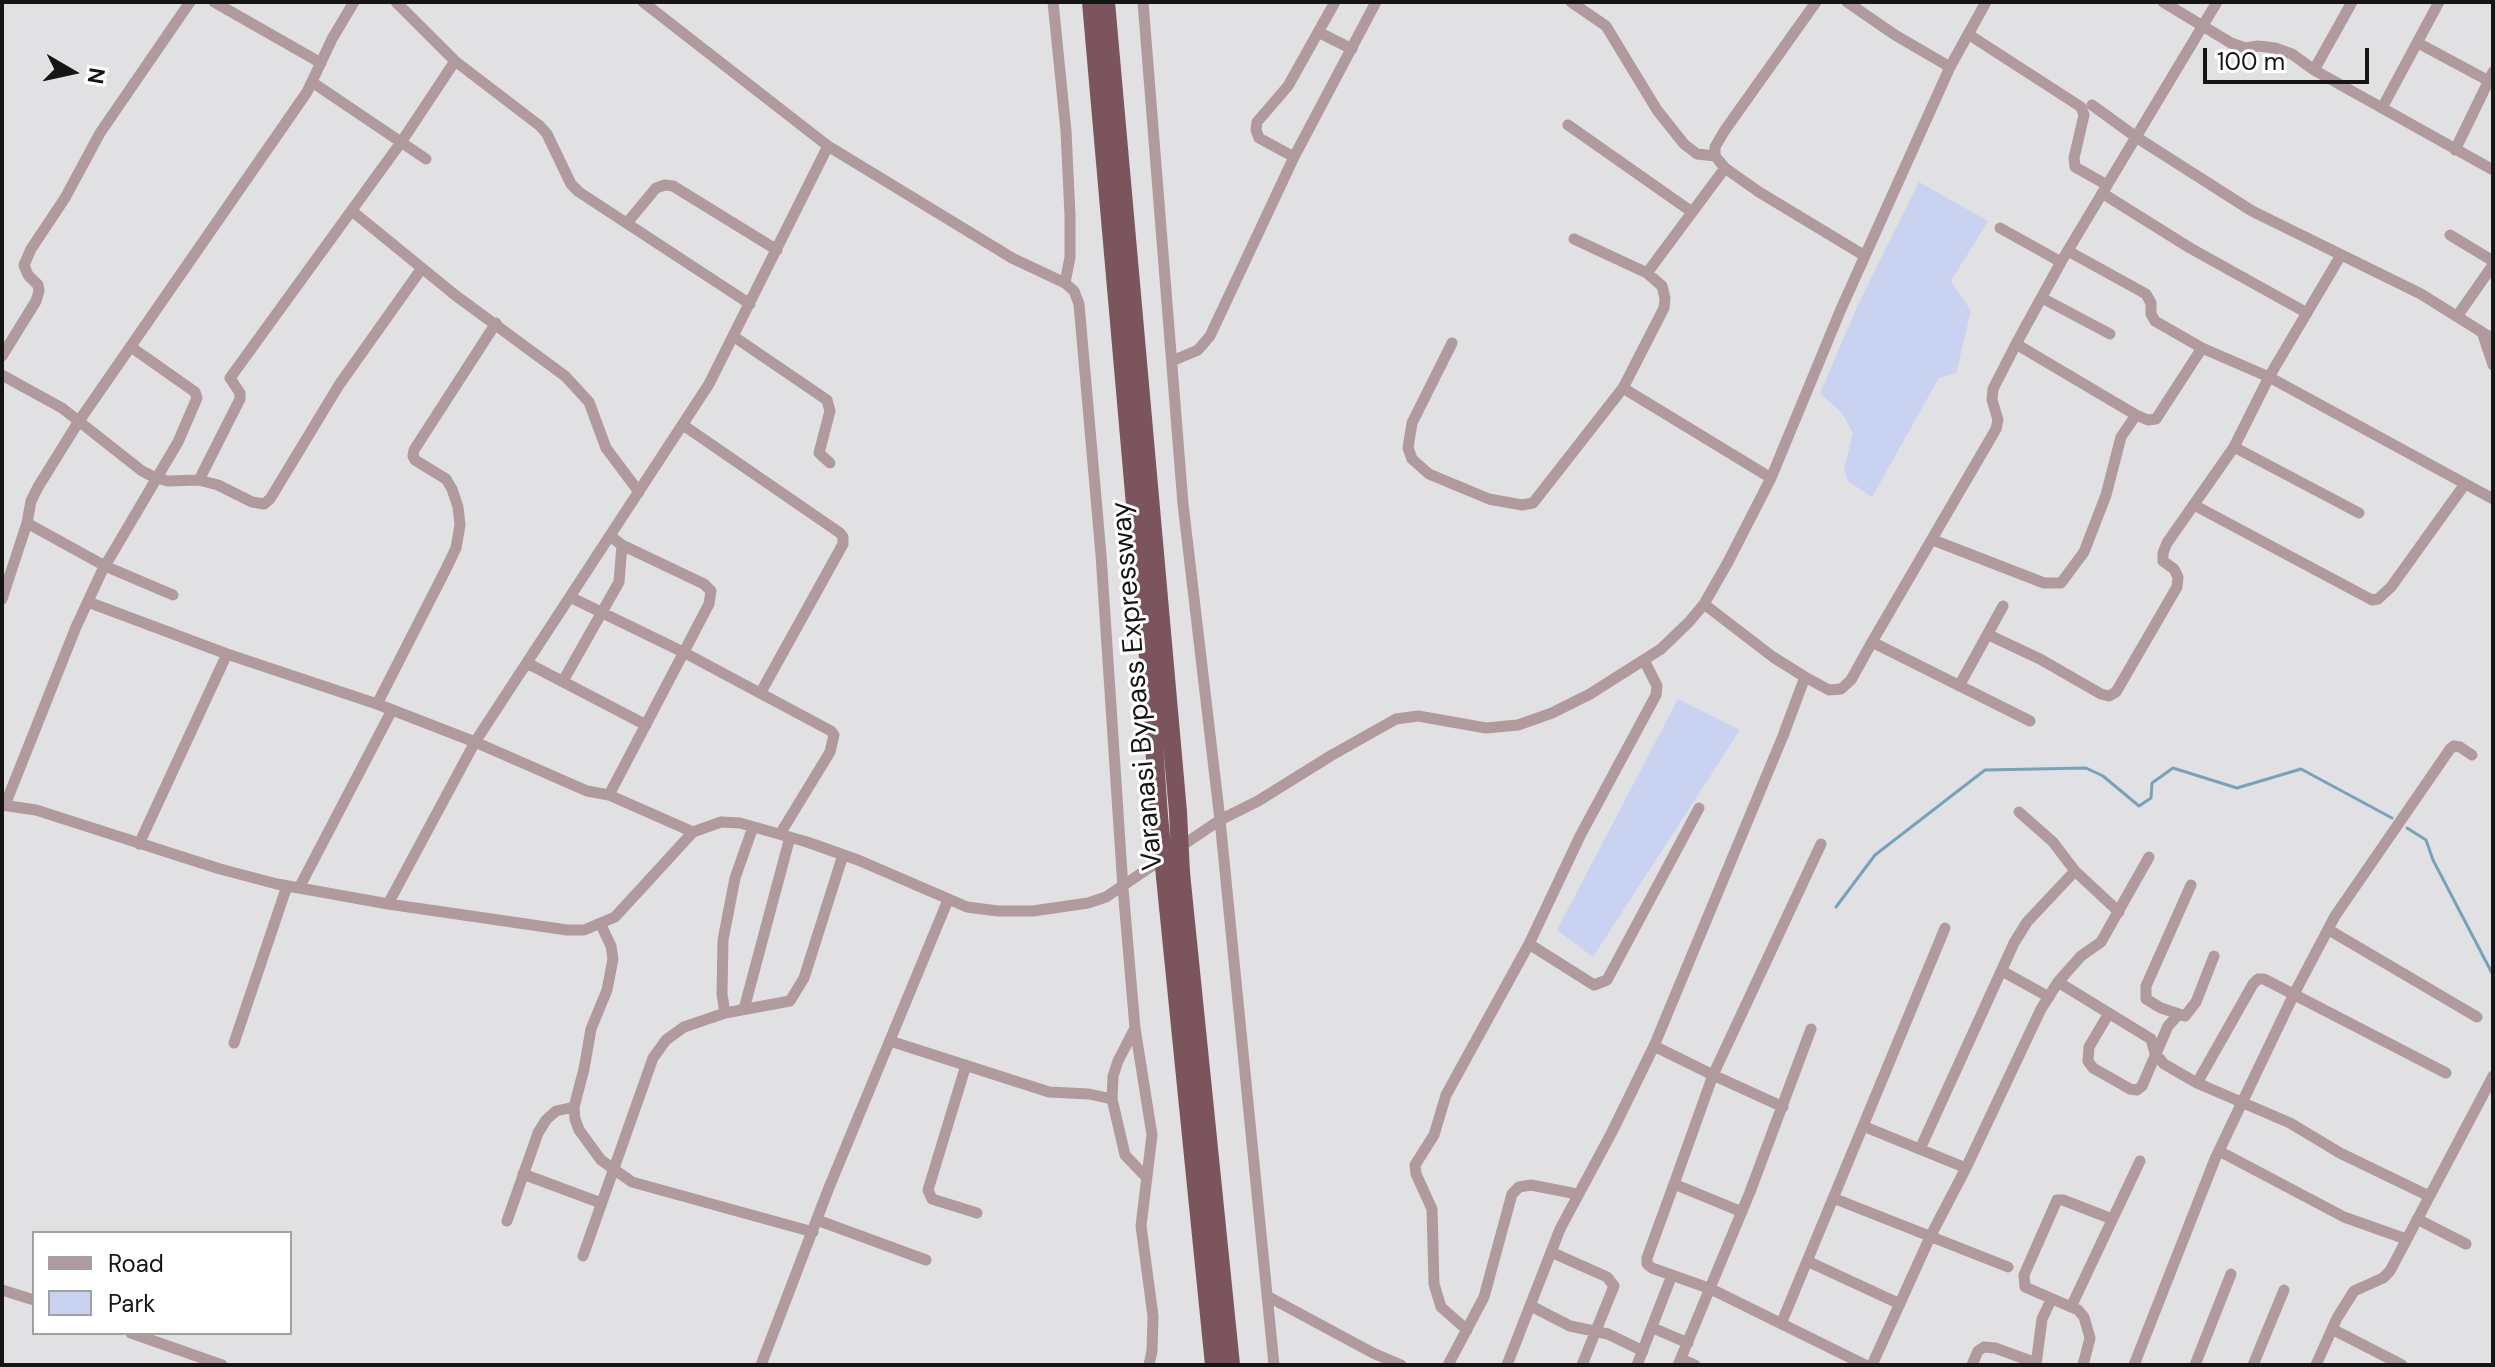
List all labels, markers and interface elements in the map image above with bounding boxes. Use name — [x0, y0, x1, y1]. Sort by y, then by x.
north arrow — [32, 32, 112, 112]
scale bar — [2207, 32, 2373, 82]
text: 100 m — [2217, 46, 2285, 77]
text: N — [81, 66, 112, 86]
street label: Varanasi Bypass Expressway — [1105, 500, 1171, 872]
legend — [32, 1231, 292, 1335]
text: Road — [108, 1248, 164, 1279]
text: Park — [108, 1288, 155, 1319]

